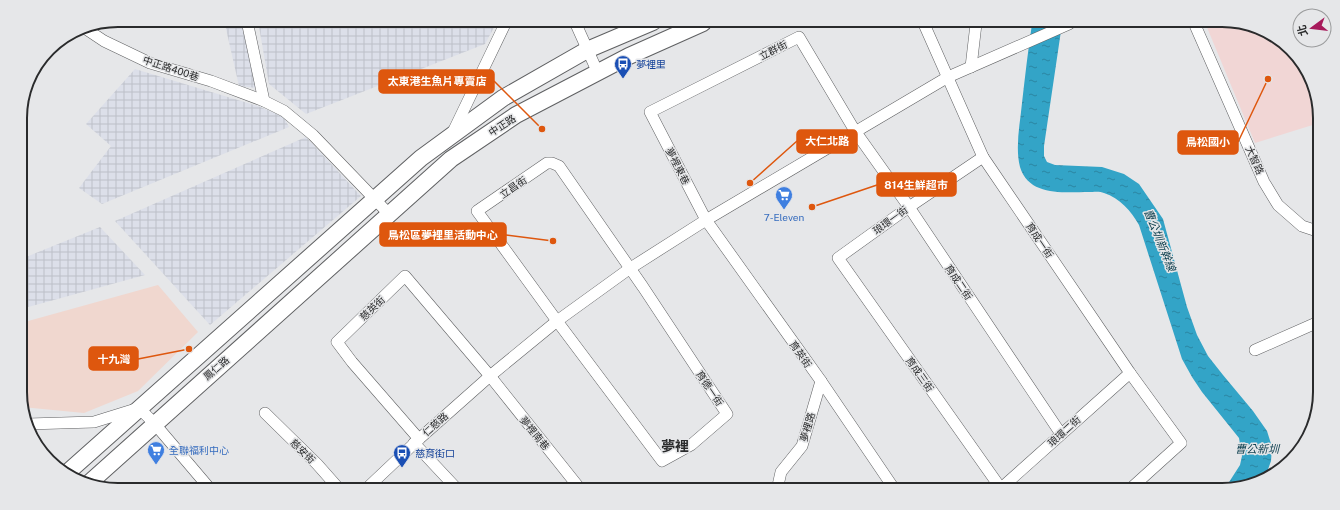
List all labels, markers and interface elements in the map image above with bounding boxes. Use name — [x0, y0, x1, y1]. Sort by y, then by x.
north arrow — [1292, 8, 1332, 48]
text: 北 — [1295, 24, 1310, 37]
street label: 立群街 — [757, 38, 789, 62]
street label: 中正路400巷 — [141, 53, 201, 83]
bus stop icon: 夢裡里 — [613, 54, 633, 79]
place label: 夢裡里 — [636, 58, 666, 70]
callout: 太東港生魚片專賣店 — [379, 70, 494, 93]
text: 太東港生魚片專賣店 — [388, 75, 487, 87]
street label: 中正路 — [486, 112, 518, 138]
callout: 大仁北路 — [797, 130, 857, 153]
callout: 鳥松國小 — [1178, 131, 1238, 154]
text: 大仁北路 — [805, 135, 850, 147]
text: 鳥松國小 — [1186, 136, 1230, 148]
street label: 大智路 — [1243, 144, 1267, 176]
street label: 夢裡東巷 — [664, 145, 692, 187]
callout: 814生鮮超市 — [877, 173, 956, 196]
street label: 立昌街 — [497, 174, 529, 200]
text: 814生鮮超市 — [884, 179, 948, 191]
supermarket icon: 7-Eleven — [774, 185, 794, 210]
street label: 琅環一街 — [870, 203, 910, 237]
water label: 曹公圳新幹線 — [1142, 207, 1179, 275]
place label: 7-Eleven — [764, 211, 805, 223]
street label: 育成一街 — [1024, 220, 1056, 260]
callout: 鳥松區夢裡里活動中心 — [380, 223, 506, 246]
text: 鳥松區夢裡里活動中心 — [388, 229, 498, 241]
street label: 育成二街 — [943, 262, 975, 302]
street label: 慈英街 — [357, 293, 387, 323]
street label: 育英街 — [787, 338, 815, 370]
callout: 十九灣 — [89, 347, 138, 370]
text: 十九灣 — [98, 353, 131, 365]
street label: 鳳仁路 — [201, 354, 231, 382]
street label: 育成三街 — [904, 354, 936, 394]
street label: 育德一街 — [694, 368, 726, 408]
street label: 仁慈路 — [420, 410, 450, 438]
street label: 夢裡路 — [797, 411, 817, 443]
street label: 琅環二街 — [1045, 413, 1083, 449]
street label: 夢裡南巷 — [518, 414, 552, 452]
street label: 慈安街 — [288, 436, 318, 466]
district label: 夢裡 — [661, 438, 689, 454]
supermarket icon: 全聯福利中心 — [146, 440, 166, 465]
bus stop icon: 慈育街口 — [392, 443, 412, 468]
water label: 曹公新圳 — [1235, 443, 1281, 455]
place label: 全聯福利中心 — [169, 444, 229, 456]
place label: 慈育街口 — [415, 447, 455, 459]

